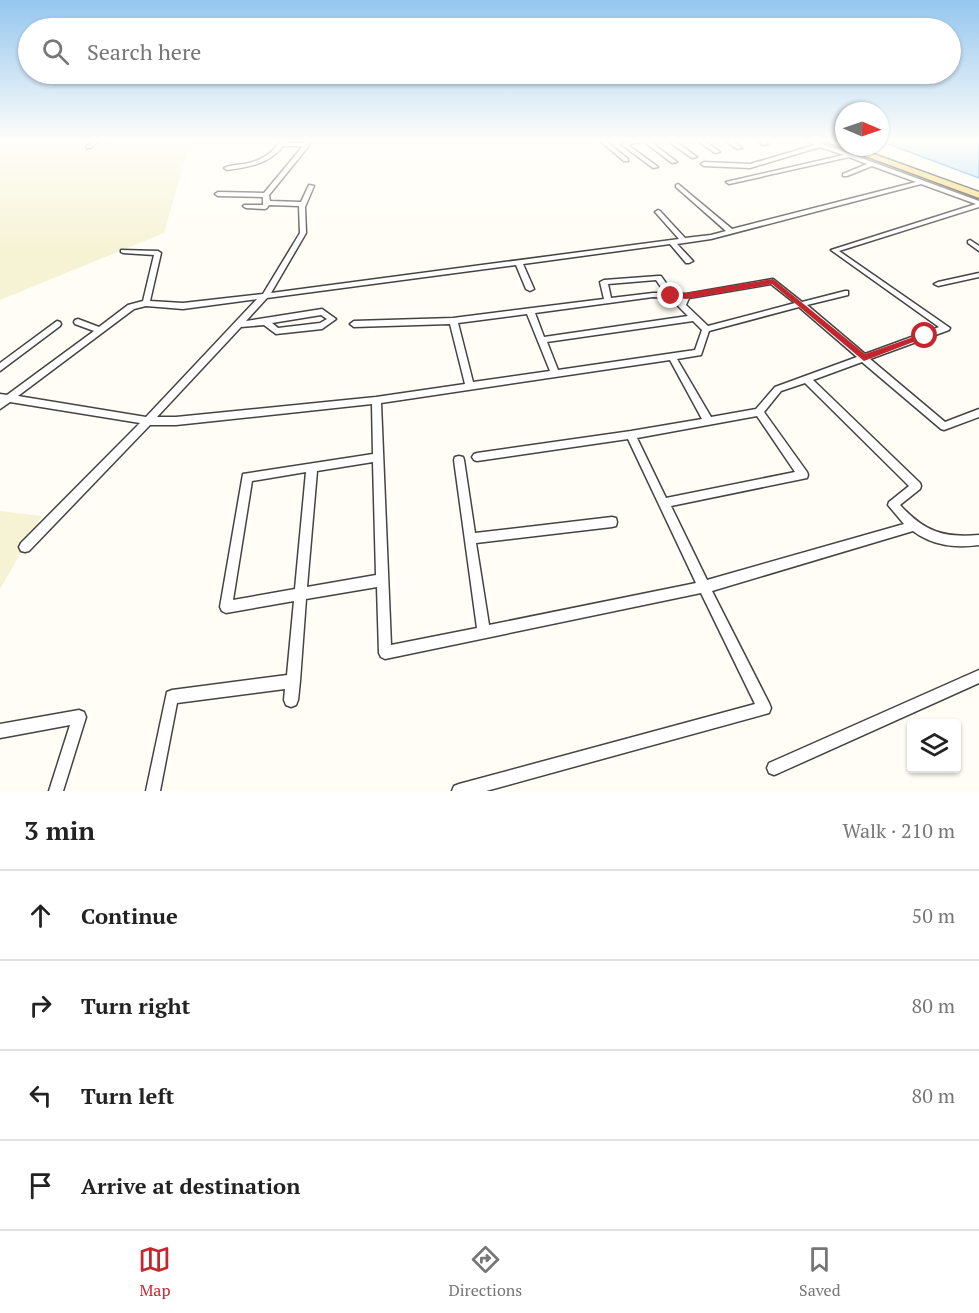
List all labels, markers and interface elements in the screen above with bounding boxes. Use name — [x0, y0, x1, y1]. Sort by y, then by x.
search box — [18, 18, 961, 84]
icon: search — [39, 35, 72, 68]
text: Search here — [87, 37, 201, 66]
north arrow — [835, 102, 889, 156]
route end — [657, 282, 683, 308]
route start — [911, 322, 937, 348]
map controls — [907, 719, 961, 773]
button: layers — [907, 719, 961, 773]
text: 3 min — [24, 813, 95, 847]
text: Walk · 210 m — [843, 817, 955, 844]
icon: ahead — [24, 899, 57, 932]
text: Continue — [81, 901, 178, 930]
text: 50 m — [912, 902, 955, 929]
icon: right — [24, 989, 57, 1022]
text: Turn right — [81, 991, 190, 1020]
text: 80 m — [912, 992, 955, 1019]
icon: left — [24, 1079, 57, 1112]
text: Turn left — [81, 1081, 174, 1110]
text: 80 m — [912, 1082, 955, 1109]
icon: arrive — [24, 1169, 57, 1202]
text: Arrive at destination — [81, 1171, 300, 1200]
tab: Map — [138, 1243, 171, 1301]
tab: Directions — [448, 1243, 522, 1301]
tab: Saved — [799, 1243, 841, 1301]

